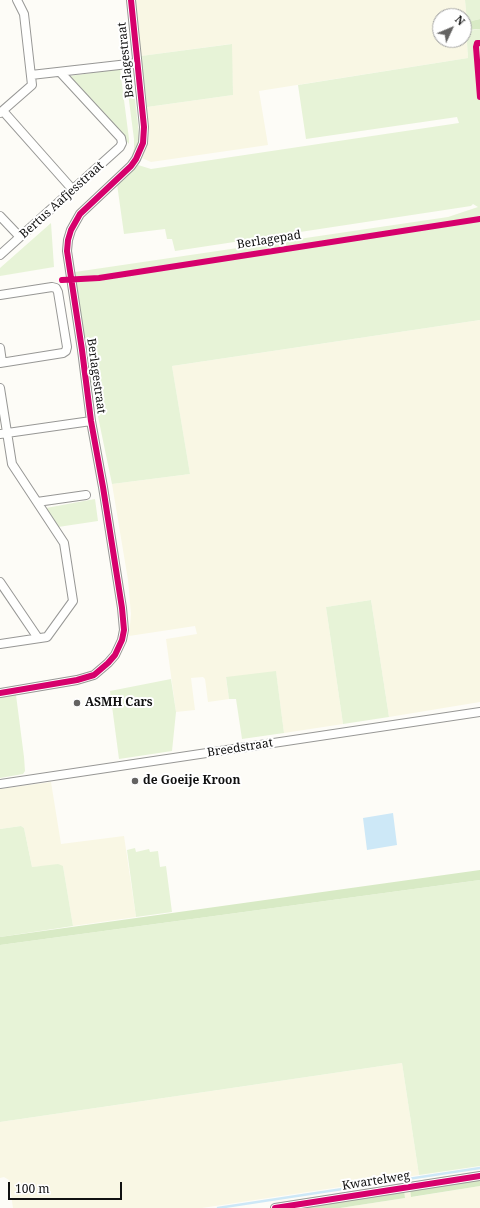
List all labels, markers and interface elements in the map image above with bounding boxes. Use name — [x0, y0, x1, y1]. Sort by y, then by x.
north arrow — [432, 8, 472, 48]
text: N — [452, 12, 469, 28]
street label: Berlagestraat — [115, 21, 137, 99]
street label: Bertus Aafjesstraat — [17, 158, 107, 242]
street label: Berlagepad — [236, 228, 302, 252]
street label: Berlagestraat — [84, 337, 108, 415]
place label: ASMH Cars — [85, 696, 153, 710]
marker: ASMH Cars — [72, 698, 82, 708]
street label: Breedstraat — [206, 736, 274, 760]
place label: de Goeije Kroon — [143, 774, 240, 788]
marker: de Goeije Kroon — [130, 776, 140, 786]
street label: Kwartelweg — [341, 1169, 411, 1193]
scale bar — [10, 1174, 124, 1200]
text: 100 m — [15, 1180, 50, 1197]

